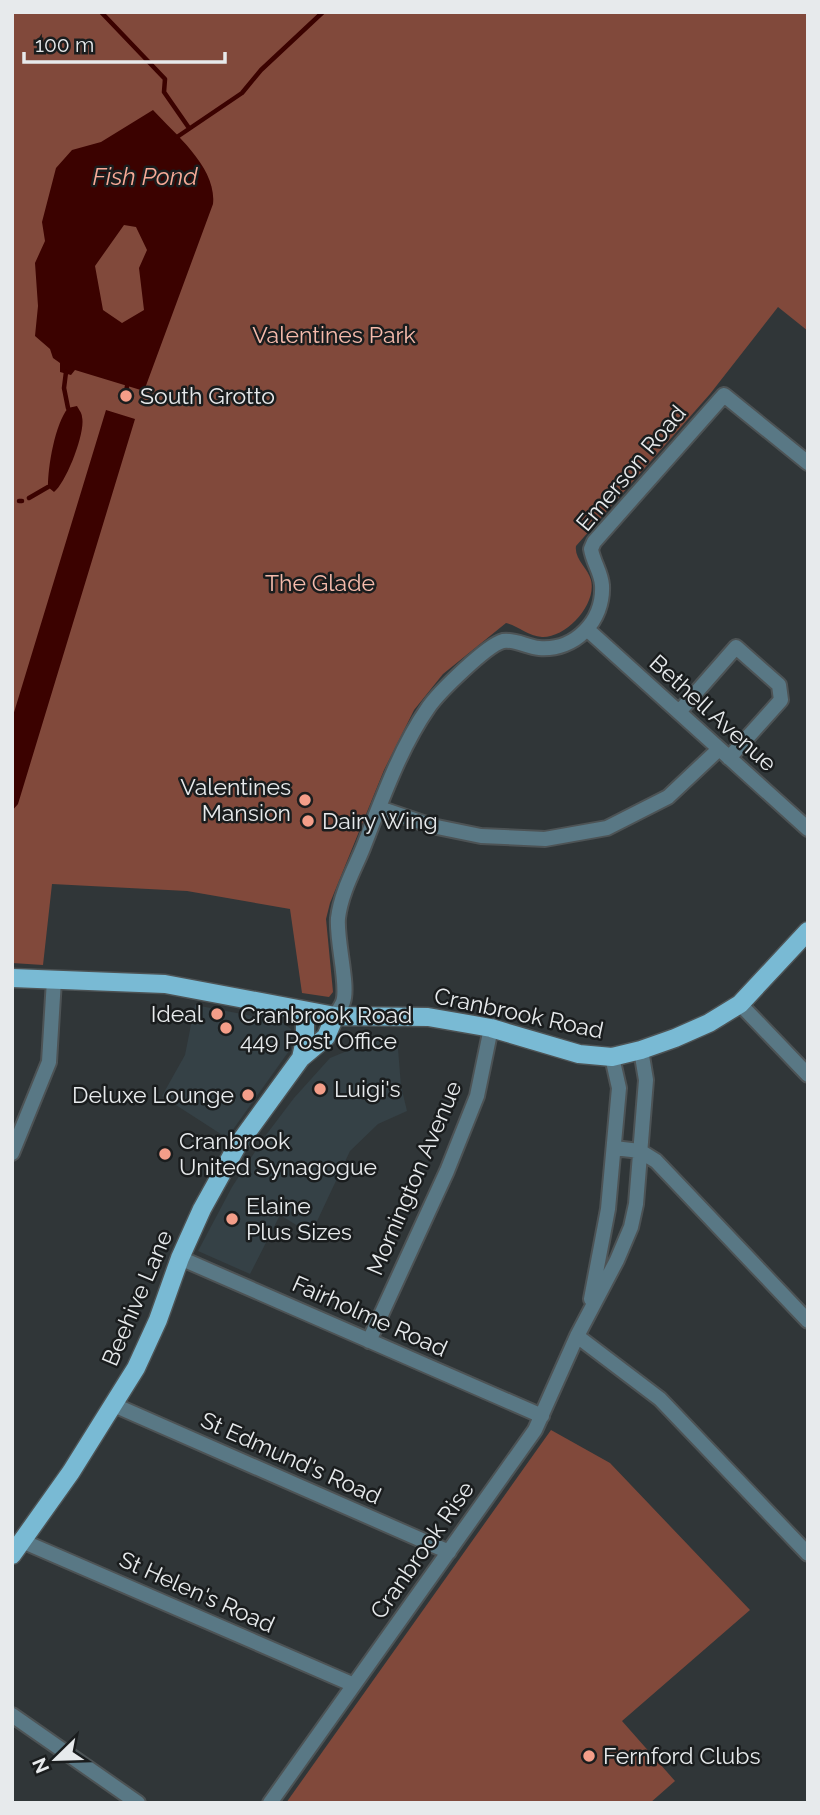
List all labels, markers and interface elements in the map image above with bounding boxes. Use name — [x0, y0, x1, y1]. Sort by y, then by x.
scale bar — [24, 21, 226, 65]
text: 100 m — [35, 32, 94, 57]
water label: Fish Pond — [92, 162, 198, 191]
park label: Valentines Park — [252, 321, 416, 348]
place label: South Grotto — [140, 382, 275, 409]
marker: South Grotto — [118, 388, 134, 404]
street label: Emerson Road — [570, 399, 691, 536]
park label: The Glade — [265, 569, 375, 596]
street label: Bethell Avenue — [644, 649, 782, 777]
place label: Valentines Mansion — [180, 773, 291, 826]
marker: Valentines Mansion — [297, 792, 313, 808]
place label: Dairy Wing — [322, 807, 438, 834]
marker: Dairy Wing — [300, 813, 316, 829]
street label: Cranbrook Road — [432, 981, 606, 1044]
place label: Ideal — [151, 1000, 204, 1027]
place label: Cranbrook Road 449 Post Office — [240, 1001, 412, 1054]
marker: Ideal — [209, 1006, 225, 1022]
marker: Cranbrook Road 449 Post Office — [218, 1020, 234, 1036]
place label: Luigi's — [334, 1075, 401, 1102]
street label: Mornington Avenue — [360, 1077, 467, 1279]
place label: Deluxe Lounge — [72, 1081, 234, 1108]
marker: Luigi's — [312, 1081, 328, 1097]
marker: Deluxe Lounge — [240, 1087, 256, 1103]
place label: Cranbrook United Synagogue — [179, 1127, 377, 1180]
marker: Cranbrook United Synagogue — [157, 1146, 173, 1162]
place label: Elaine Plus Sizes — [246, 1192, 352, 1245]
marker: Elaine Plus Sizes — [224, 1211, 240, 1227]
street label: Beehive Lane — [96, 1226, 177, 1370]
street label: Fairholme Road — [289, 1269, 452, 1362]
street label: St Edmund's Road — [197, 1406, 385, 1509]
street label: Cranbrook Rise — [364, 1476, 479, 1624]
street label: St Helen's Road — [115, 1545, 279, 1638]
north arrow — [21, 1724, 91, 1794]
place label: Fernford Clubs — [603, 1742, 761, 1769]
marker: Fernford Clubs — [581, 1748, 597, 1764]
text: N — [27, 1755, 53, 1777]

